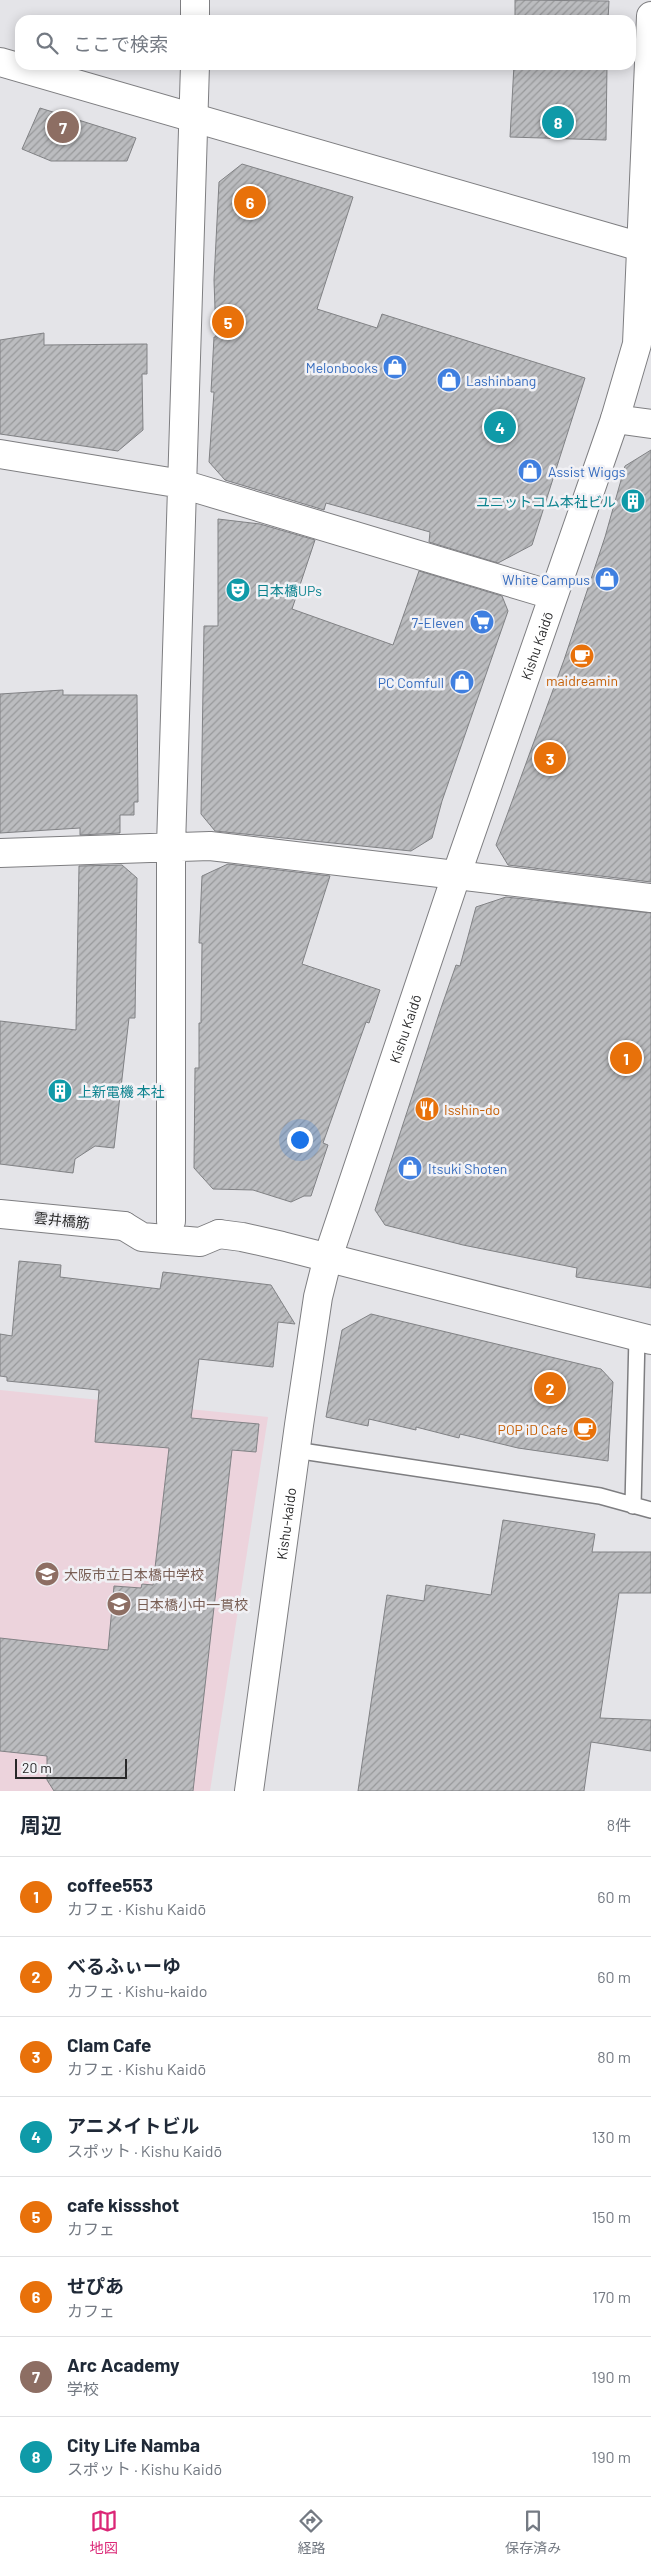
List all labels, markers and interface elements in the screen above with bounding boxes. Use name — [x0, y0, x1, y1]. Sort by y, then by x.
search box — [15, 15, 636, 70]
icon: search — [33, 29, 61, 57]
text: ここで検索 — [73, 32, 168, 55]
pin: 8 — [542, 103, 574, 141]
pin: 7 — [47, 108, 79, 146]
pin: 6 — [234, 183, 266, 221]
pin: 5 — [212, 303, 244, 341]
shop icon: Melonbooks — [382, 354, 408, 380]
place label: Melonbooks — [306, 359, 378, 376]
shop icon: Lashinbang — [436, 367, 462, 393]
place label: Lashinbang — [466, 372, 536, 389]
pin: 4 — [484, 408, 516, 446]
shop icon: Assist Wiggs — [517, 458, 543, 484]
place label: Assist Wiggs — [548, 463, 626, 480]
building icon: ユニットコム本社ビル — [620, 488, 646, 514]
place label: ユニットコム本社ビル — [476, 493, 616, 510]
shop icon: White Campus — [594, 566, 620, 592]
place label: White Campus — [502, 571, 590, 588]
theatre icon: 日本橋UPs — [225, 577, 251, 603]
place label: 日本橋UPs — [256, 582, 322, 599]
supermarket icon: 7-Eleven — [469, 609, 495, 635]
street label: Kishu Kaidō — [516, 609, 556, 682]
place label: 7-Eleven — [411, 614, 464, 631]
cafe icon: maidreamin — [569, 643, 595, 669]
shop icon: PC Comfull — [449, 669, 475, 695]
place label: maidreamin — [546, 672, 618, 689]
place label: PC Comfull — [378, 674, 444, 691]
pin: 3 — [534, 739, 566, 777]
street label: Kishu Kaidō — [385, 992, 424, 1065]
pin: 1 — [610, 1039, 642, 1077]
building icon: 上新電機 本社 — [47, 1078, 73, 1104]
place label: 上新電機 本社 — [78, 1083, 165, 1100]
restaurant icon: Isshin-do — [414, 1096, 440, 1122]
place label: Isshin-do — [444, 1101, 500, 1118]
your location — [287, 1127, 313, 1153]
shop icon: Itsuki Shoten — [397, 1155, 423, 1181]
place label: Itsuki Shoten — [428, 1160, 507, 1177]
street label: 雲井橋筋 — [33, 1209, 91, 1231]
pin: 2 — [534, 1369, 566, 1407]
cafe icon: POP iD Cafe — [572, 1416, 598, 1442]
place label: POP iD Cafe — [498, 1421, 568, 1438]
street label: Kishu-kaido — [272, 1486, 299, 1560]
school or university icon: 大阪市立日本橋中学校 — [34, 1561, 60, 1587]
place label: 大阪市立日本橋中学校 — [64, 1566, 204, 1583]
school or university icon: 日本橋小中一貫校 — [106, 1591, 132, 1617]
place label: 日本橋小中一貫校 — [136, 1596, 248, 1613]
scale bar — [15, 1756, 128, 1779]
text: 20 m — [22, 1759, 52, 1776]
text: 周辺 — [20, 1812, 62, 1837]
text: 8件 — [607, 1815, 631, 1834]
text: coffee553 — [67, 1873, 153, 1896]
text: 1 — [33, 1887, 39, 1906]
text: 60 m — [597, 1887, 631, 1906]
text: カフェ · Kishu Kaidō — [67, 1899, 206, 1918]
text: べるふぃーゆ — [67, 1954, 181, 1977]
text: 2 — [32, 1967, 40, 1986]
text: 60 m — [597, 1967, 631, 1986]
text: カフェ · Kishu-kaido — [67, 1981, 207, 2000]
text: Clam Cafe — [67, 2033, 151, 2056]
text: 3 — [32, 2047, 40, 2066]
text: 80 m — [597, 2047, 631, 2066]
text: カフェ · Kishu Kaidō — [67, 2059, 206, 2078]
text: アニメイトビル — [67, 2114, 200, 2137]
text: 4 — [31, 2127, 41, 2146]
text: 130 m — [592, 2127, 631, 2146]
text: スポット · Kishu Kaidō — [67, 2141, 222, 2160]
text: cafe kissshot — [67, 2193, 179, 2216]
text: 5 — [32, 2207, 40, 2226]
text: 150 m — [592, 2207, 631, 2226]
text: カフェ — [67, 2219, 115, 2238]
text: せぴあ — [67, 2274, 124, 2297]
text: 6 — [32, 2287, 40, 2306]
text: 170 m — [592, 2287, 631, 2306]
text: カフェ — [67, 2301, 115, 2320]
text: Arc Academy — [67, 2353, 180, 2376]
text: 7 — [32, 2367, 40, 2386]
text: 190 m — [592, 2367, 631, 2386]
text: 学校 — [67, 2379, 99, 2398]
text: City Life Namba — [67, 2433, 200, 2456]
text: 8 — [32, 2447, 40, 2466]
text: 190 m — [592, 2447, 631, 2466]
text: スポット · Kishu Kaidō — [67, 2459, 222, 2478]
tab: 地図 — [90, 2507, 118, 2557]
tab: 経路 — [297, 2507, 325, 2557]
tab: 保存済み — [505, 2507, 561, 2557]

